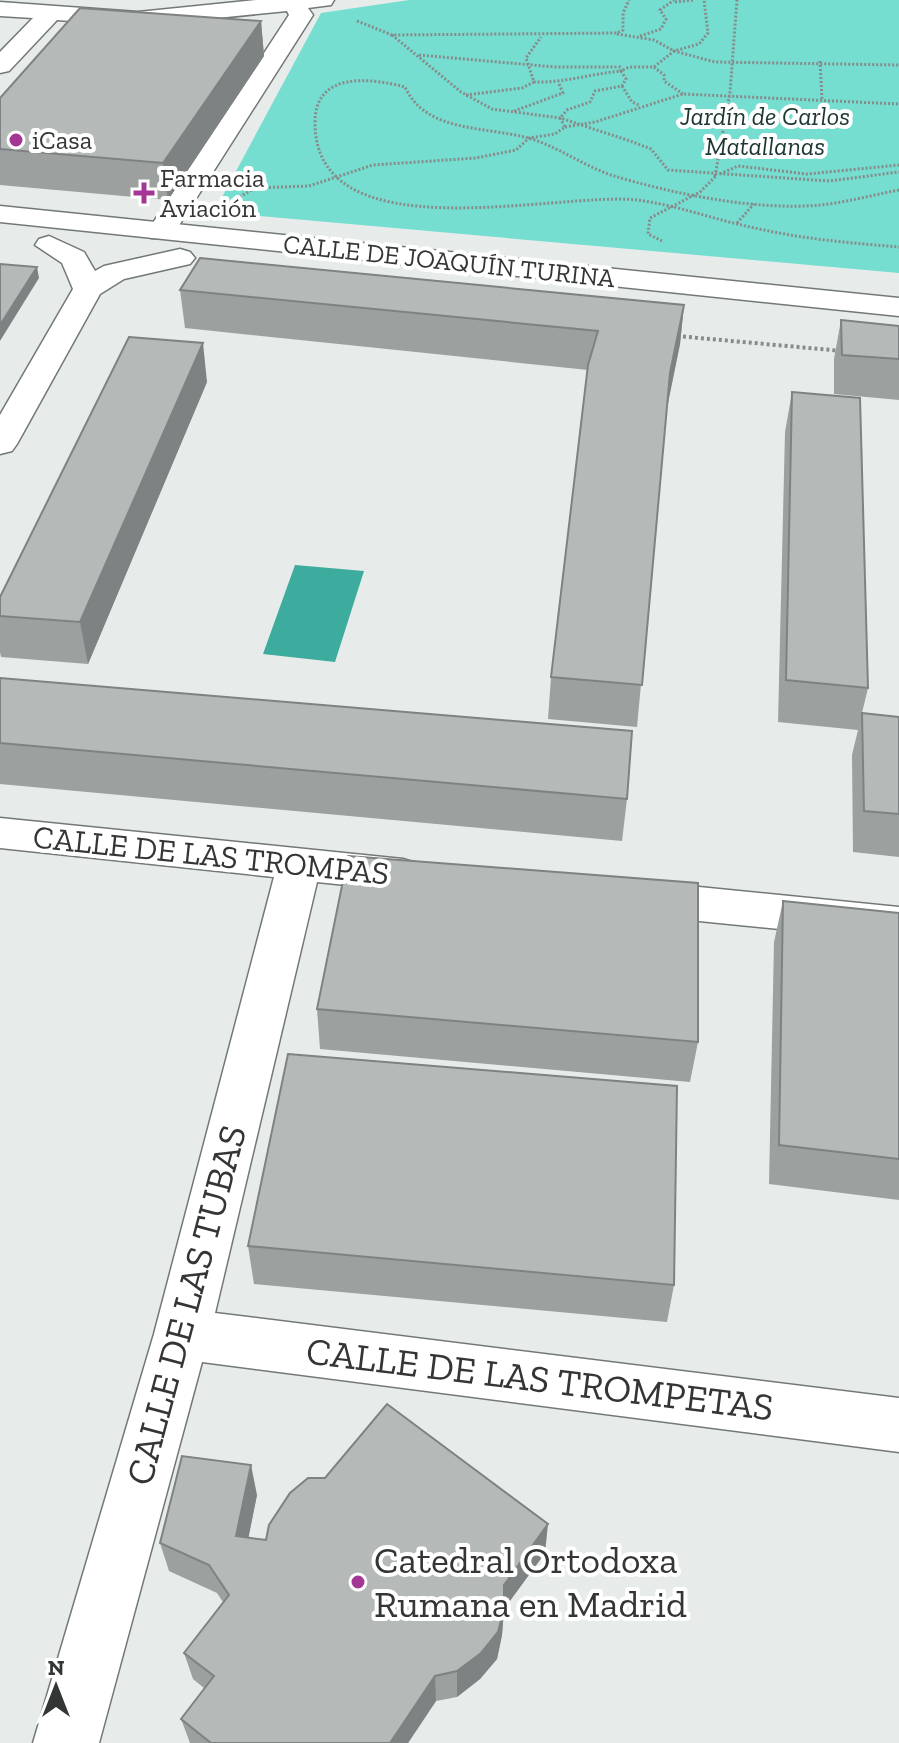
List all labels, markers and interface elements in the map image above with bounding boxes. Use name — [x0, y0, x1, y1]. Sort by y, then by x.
park label: Jardín de Carlos Matallanas — [679, 100, 850, 162]
place label: iCasa — [32, 124, 93, 156]
marker: iCasa — [7, 131, 25, 149]
place label: Farmacia Aviación — [160, 162, 265, 224]
marker: Farmacia Aviación — [135, 184, 153, 202]
street label: CALLE DE JOAQUÍN TURINA — [282, 228, 617, 294]
street label: CALLE DE LAS TROMPAS — [31, 817, 391, 893]
street label: CALLE DE LAS TUBAS — [116, 1120, 256, 1490]
street label: CALLE DE LAS TROMPETAS — [304, 1328, 776, 1430]
place label: Catedral Ortodoxa Rumana en Madrid — [374, 1537, 687, 1627]
marker: Catedral Ortodoxa Rumana en Madrid — [349, 1573, 367, 1591]
north arrow — [16, 1647, 96, 1727]
text: N — [48, 1654, 65, 1681]

